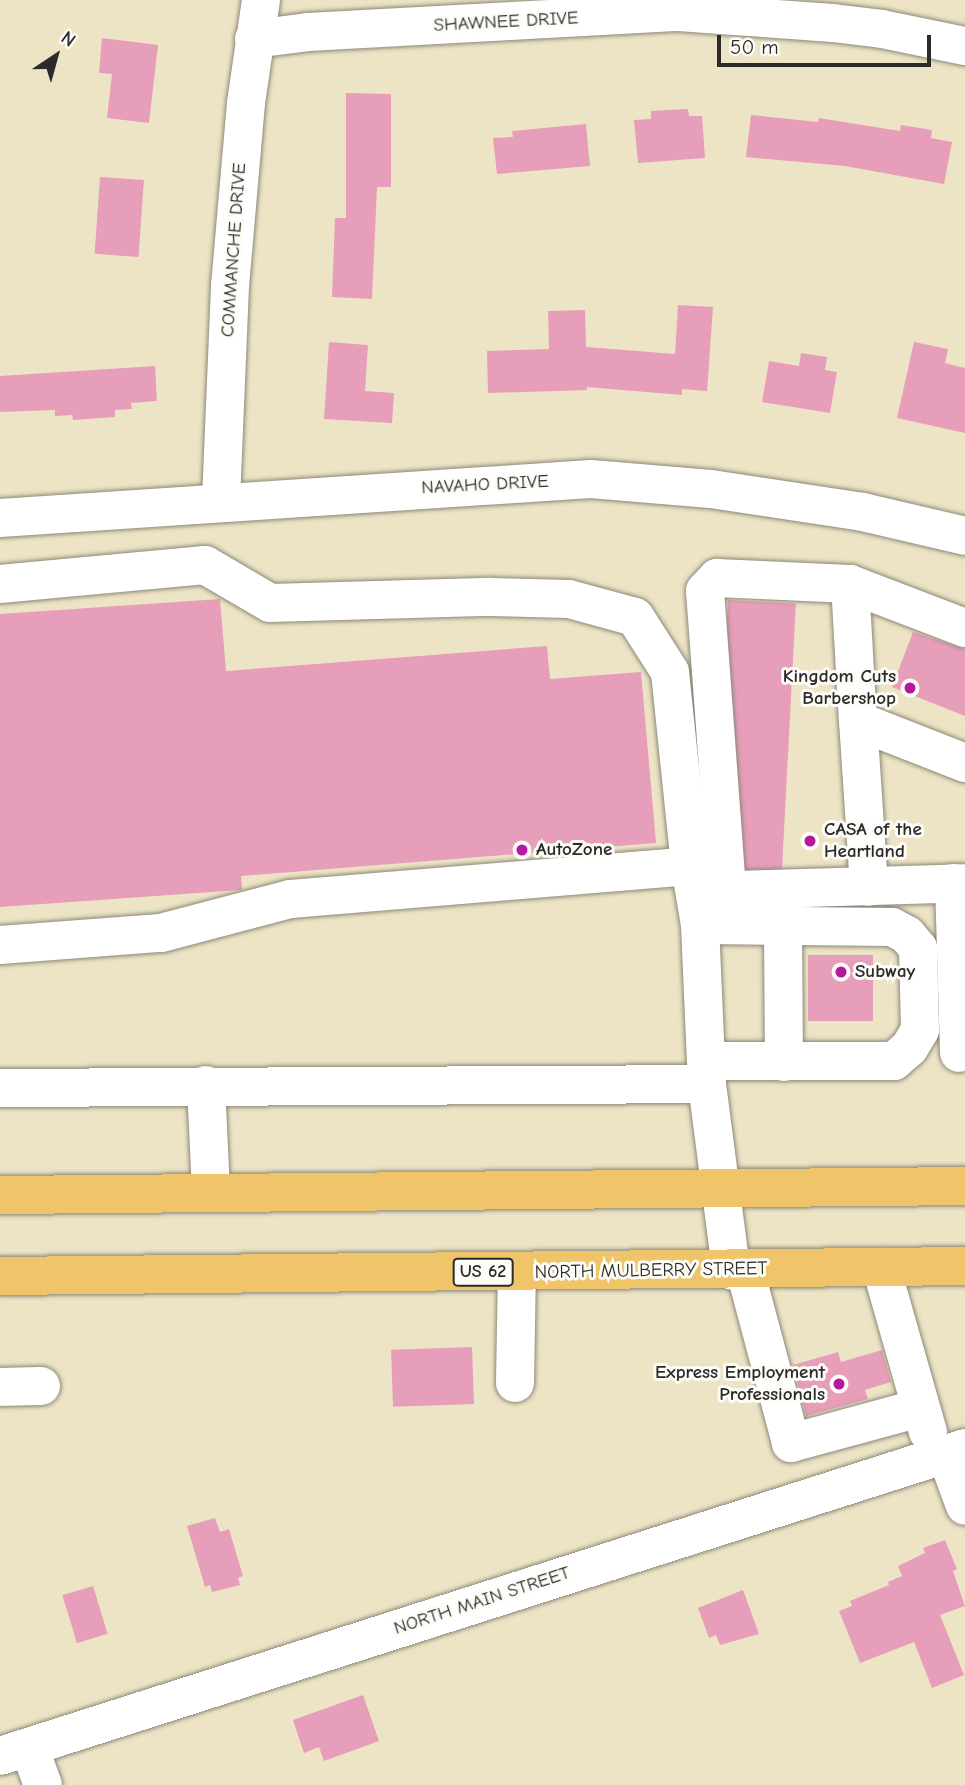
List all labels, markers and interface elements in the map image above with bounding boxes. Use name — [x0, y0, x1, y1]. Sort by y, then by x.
street label: SHAWNEE DRIVE — [433, 7, 579, 37]
north arrow — [21, 21, 91, 91]
scale bar — [720, 21, 934, 65]
text: N — [57, 26, 80, 52]
text: 50 m — [730, 35, 779, 59]
street label: COMMANCHE DRIVE — [217, 162, 251, 338]
street label: NAVAHO DRIVE — [421, 470, 549, 500]
place label: Kingdom Cuts Barbershop — [783, 666, 896, 710]
marker: Kingdom Cuts Barbershop — [902, 680, 918, 696]
place label: CASA of the Heartland — [824, 819, 922, 863]
marker: CASA of the Heartland — [802, 833, 818, 849]
place label: AutoZone — [536, 839, 612, 861]
marker: AutoZone — [514, 842, 530, 858]
place label: Subway — [855, 961, 915, 983]
marker: Subway — [833, 964, 849, 980]
road number: US 62 — [452, 1258, 514, 1287]
street label: NORTH MULBERRY STREET — [535, 1258, 767, 1284]
place label: Express Employment Professionals — [655, 1362, 825, 1406]
marker: Express Employment Professionals — [831, 1376, 847, 1392]
street label: NORTH MAIN STREET — [391, 1562, 573, 1640]

